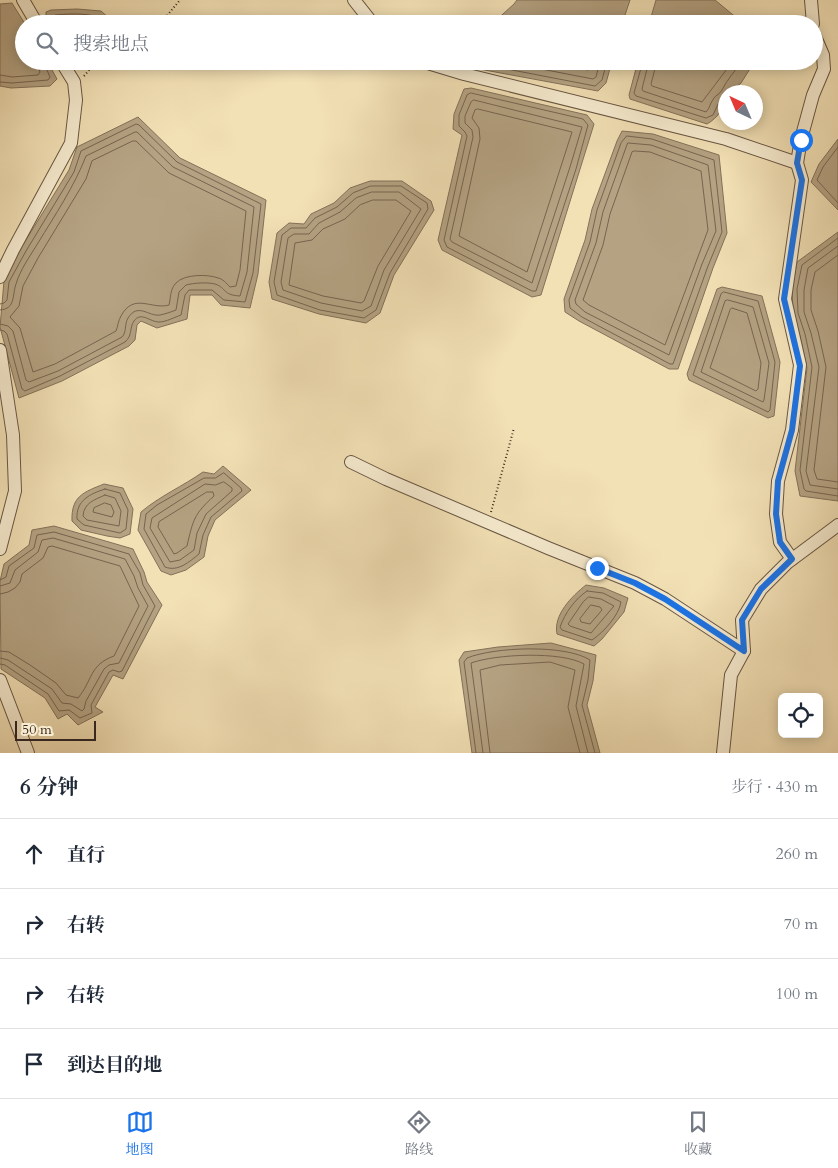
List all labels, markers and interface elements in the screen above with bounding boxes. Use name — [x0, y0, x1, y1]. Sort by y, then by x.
search box — [15, 15, 823, 70]
icon: search — [33, 29, 61, 57]
text: 搜索地点 — [73, 31, 149, 57]
north arrow — [718, 85, 763, 130]
route start — [790, 129, 813, 152]
route end — [586, 557, 609, 580]
map controls — [778, 693, 823, 738]
button: locate — [778, 693, 823, 738]
scale bar — [15, 718, 96, 741]
text: 50 m — [22, 720, 52, 739]
text: 6 分钟 — [20, 773, 78, 802]
text: 步行 · 430 m — [731, 776, 818, 798]
icon: ahead — [20, 840, 48, 868]
text: 直行 — [67, 842, 105, 868]
text: 260 m — [776, 843, 818, 865]
icon: right — [20, 910, 48, 938]
text: 右转 — [67, 912, 105, 938]
text: 70 m — [784, 913, 818, 935]
icon: right — [20, 980, 48, 1008]
text: 右转 — [67, 982, 105, 1008]
text: 100 m — [776, 983, 818, 1005]
icon: arrive — [20, 1050, 48, 1078]
text: 到达目的地 — [67, 1052, 162, 1078]
tab: 地图 — [126, 1108, 154, 1159]
tab: 路线 — [405, 1108, 433, 1159]
tab: 收藏 — [684, 1108, 712, 1159]

